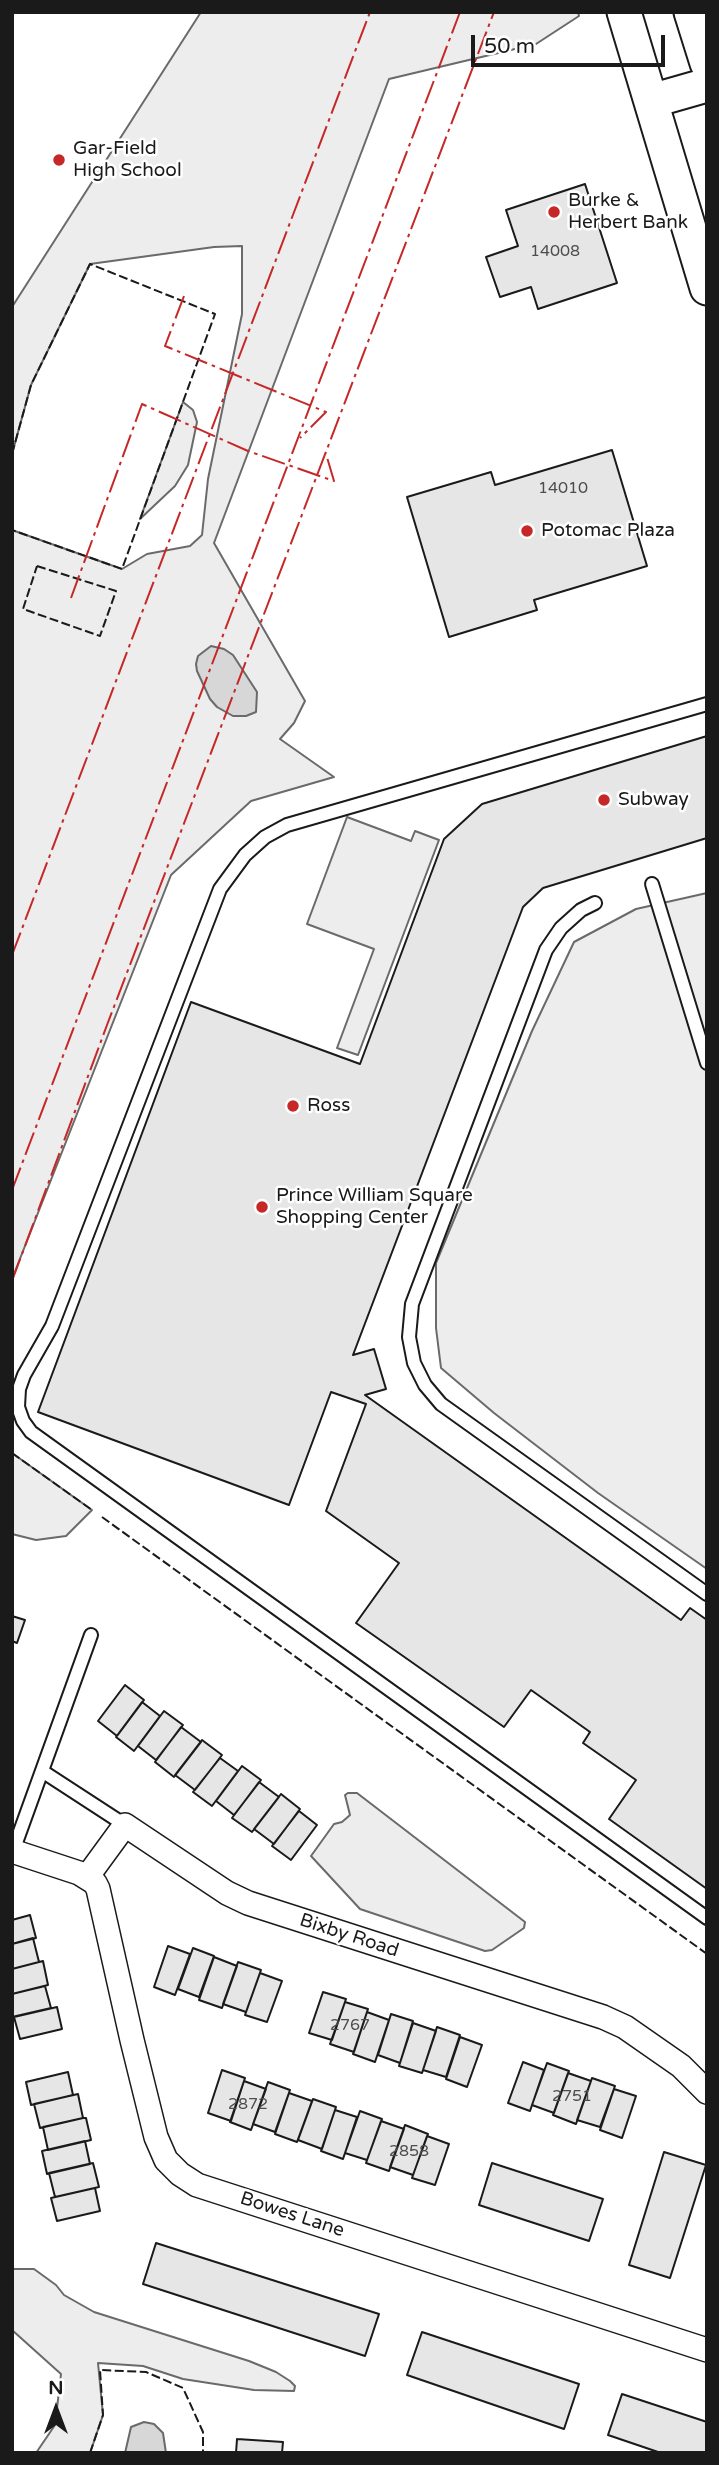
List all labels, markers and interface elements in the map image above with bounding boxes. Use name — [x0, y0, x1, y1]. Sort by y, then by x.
scale bar — [474, 21, 668, 65]
text: 50 m — [484, 34, 535, 59]
place label: Gar-Field High School — [73, 138, 182, 182]
marker: Gar-Field High School — [51, 152, 67, 168]
place label: Burke & Herbert Bank — [568, 190, 688, 234]
marker: Burke & Herbert Bank — [546, 204, 562, 220]
house number: 14008 — [530, 242, 580, 262]
house number: 14010 — [538, 479, 588, 499]
place label: Potomac Plaza — [541, 520, 675, 542]
marker: Potomac Plaza — [519, 523, 535, 539]
place label: Subway — [618, 789, 689, 811]
marker: Subway — [596, 792, 612, 808]
place label: Ross — [307, 1095, 350, 1117]
marker: Ross — [285, 1098, 301, 1114]
place label: Prince William Square Shopping Center — [276, 1185, 473, 1229]
marker: Prince William Square Shopping Center — [254, 1199, 270, 1215]
street label: Bixby Road — [297, 1909, 401, 1963]
house number: 2767 — [330, 2016, 370, 2036]
house number: 2751 — [552, 2087, 592, 2107]
house number: 2872 — [228, 2095, 268, 2115]
house number: 2858 — [389, 2142, 429, 2162]
street label: Bowes Lane — [237, 2187, 347, 2243]
north arrow — [21, 2374, 91, 2444]
text: N — [48, 2377, 64, 2399]

